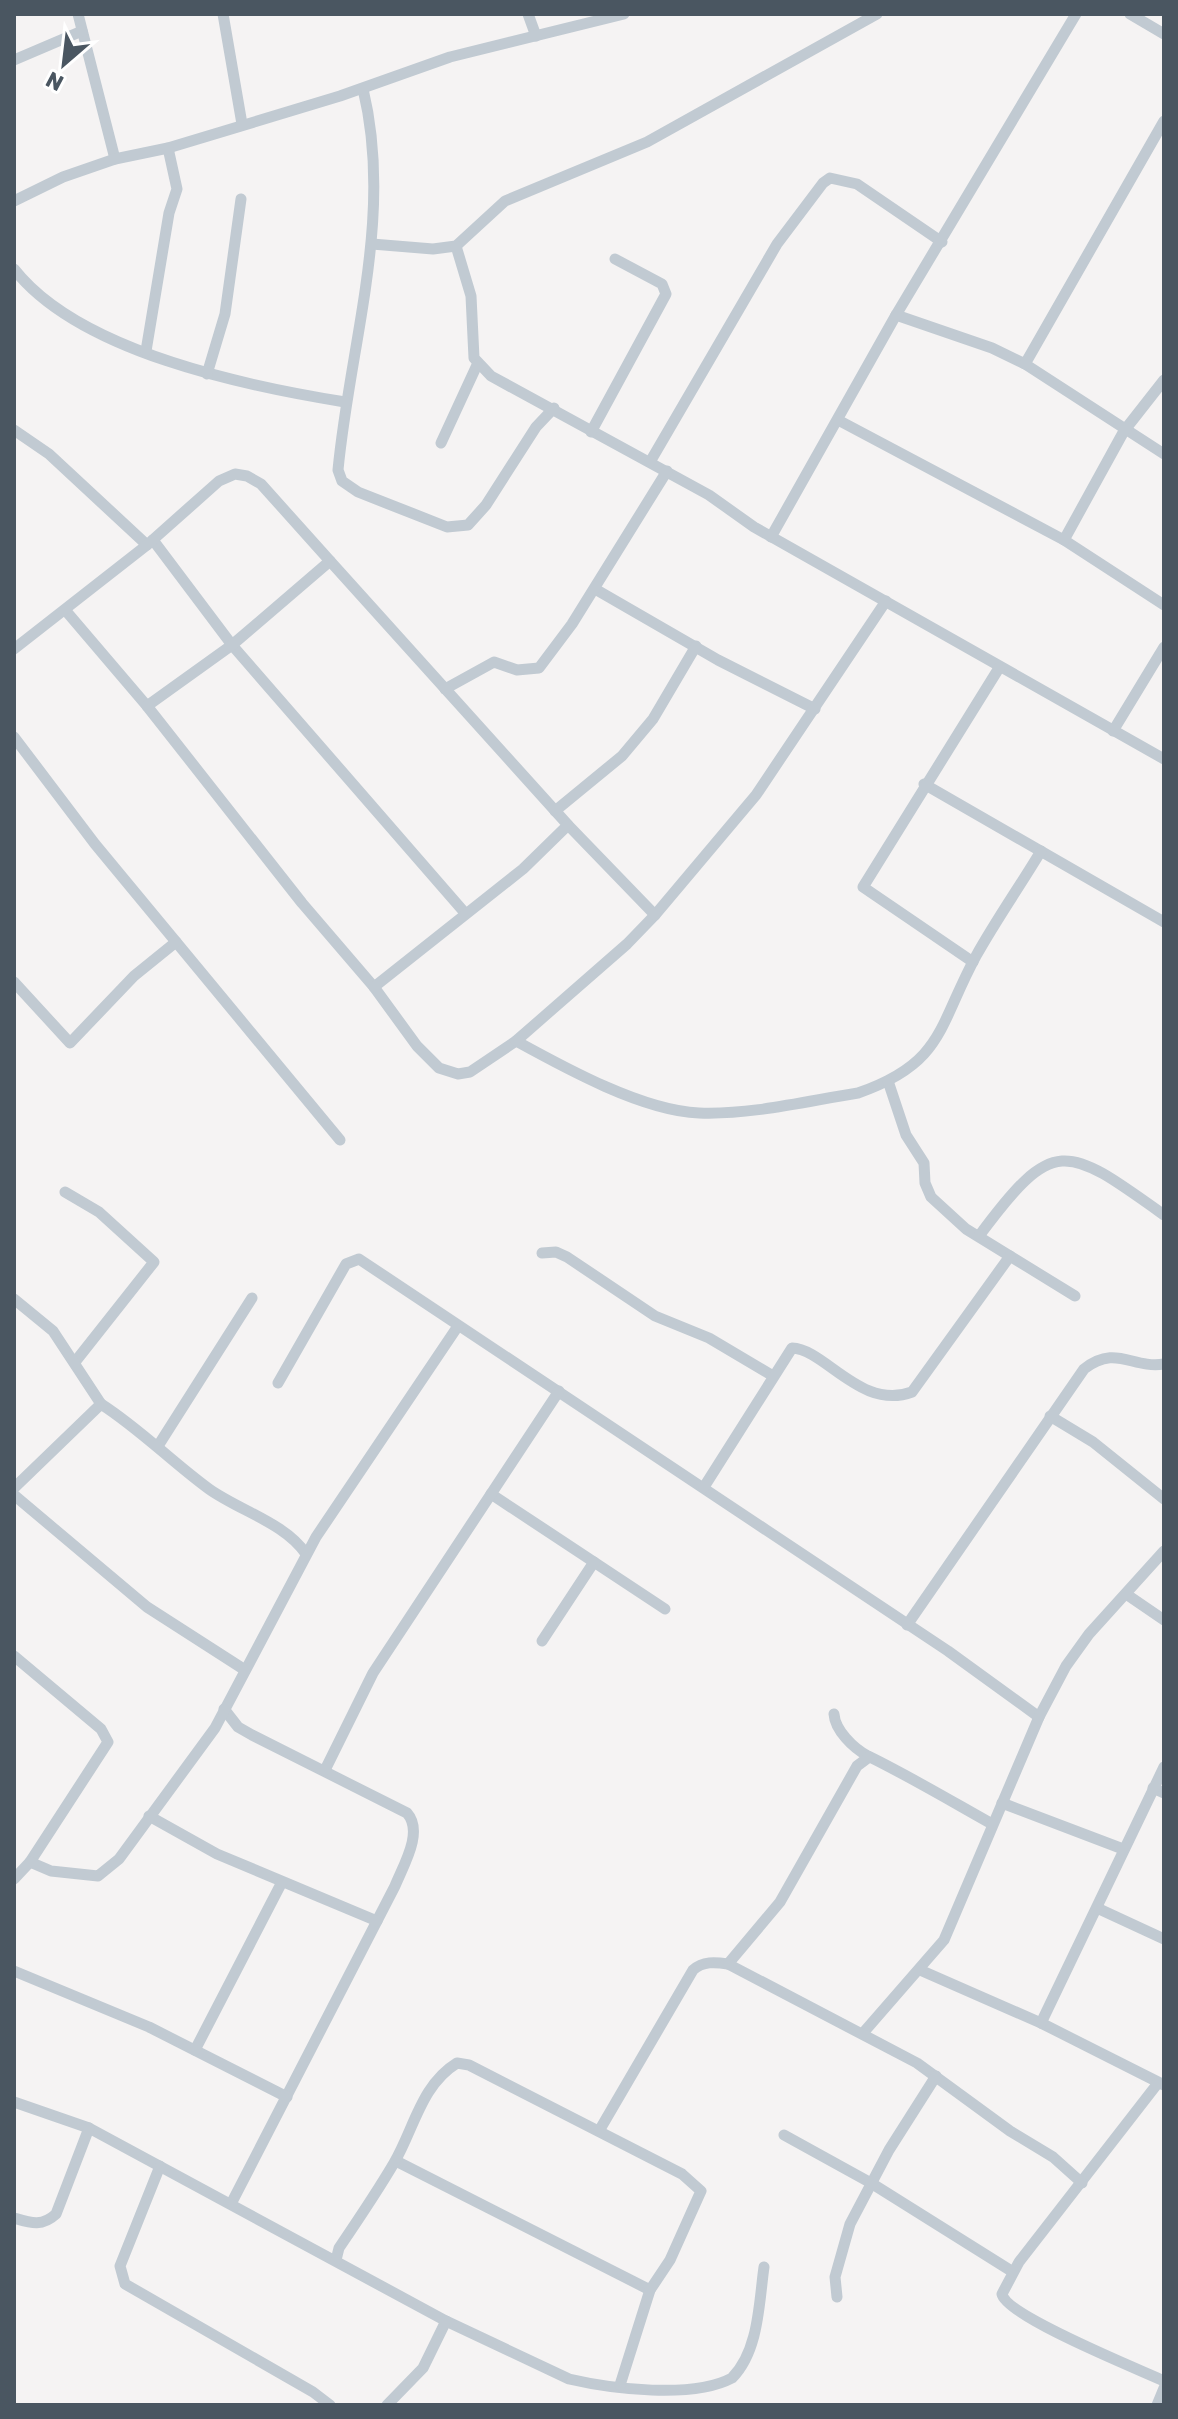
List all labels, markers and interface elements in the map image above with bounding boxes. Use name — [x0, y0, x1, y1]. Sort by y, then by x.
north arrow — [24, 24, 104, 104]
text: N — [42, 66, 68, 97]

